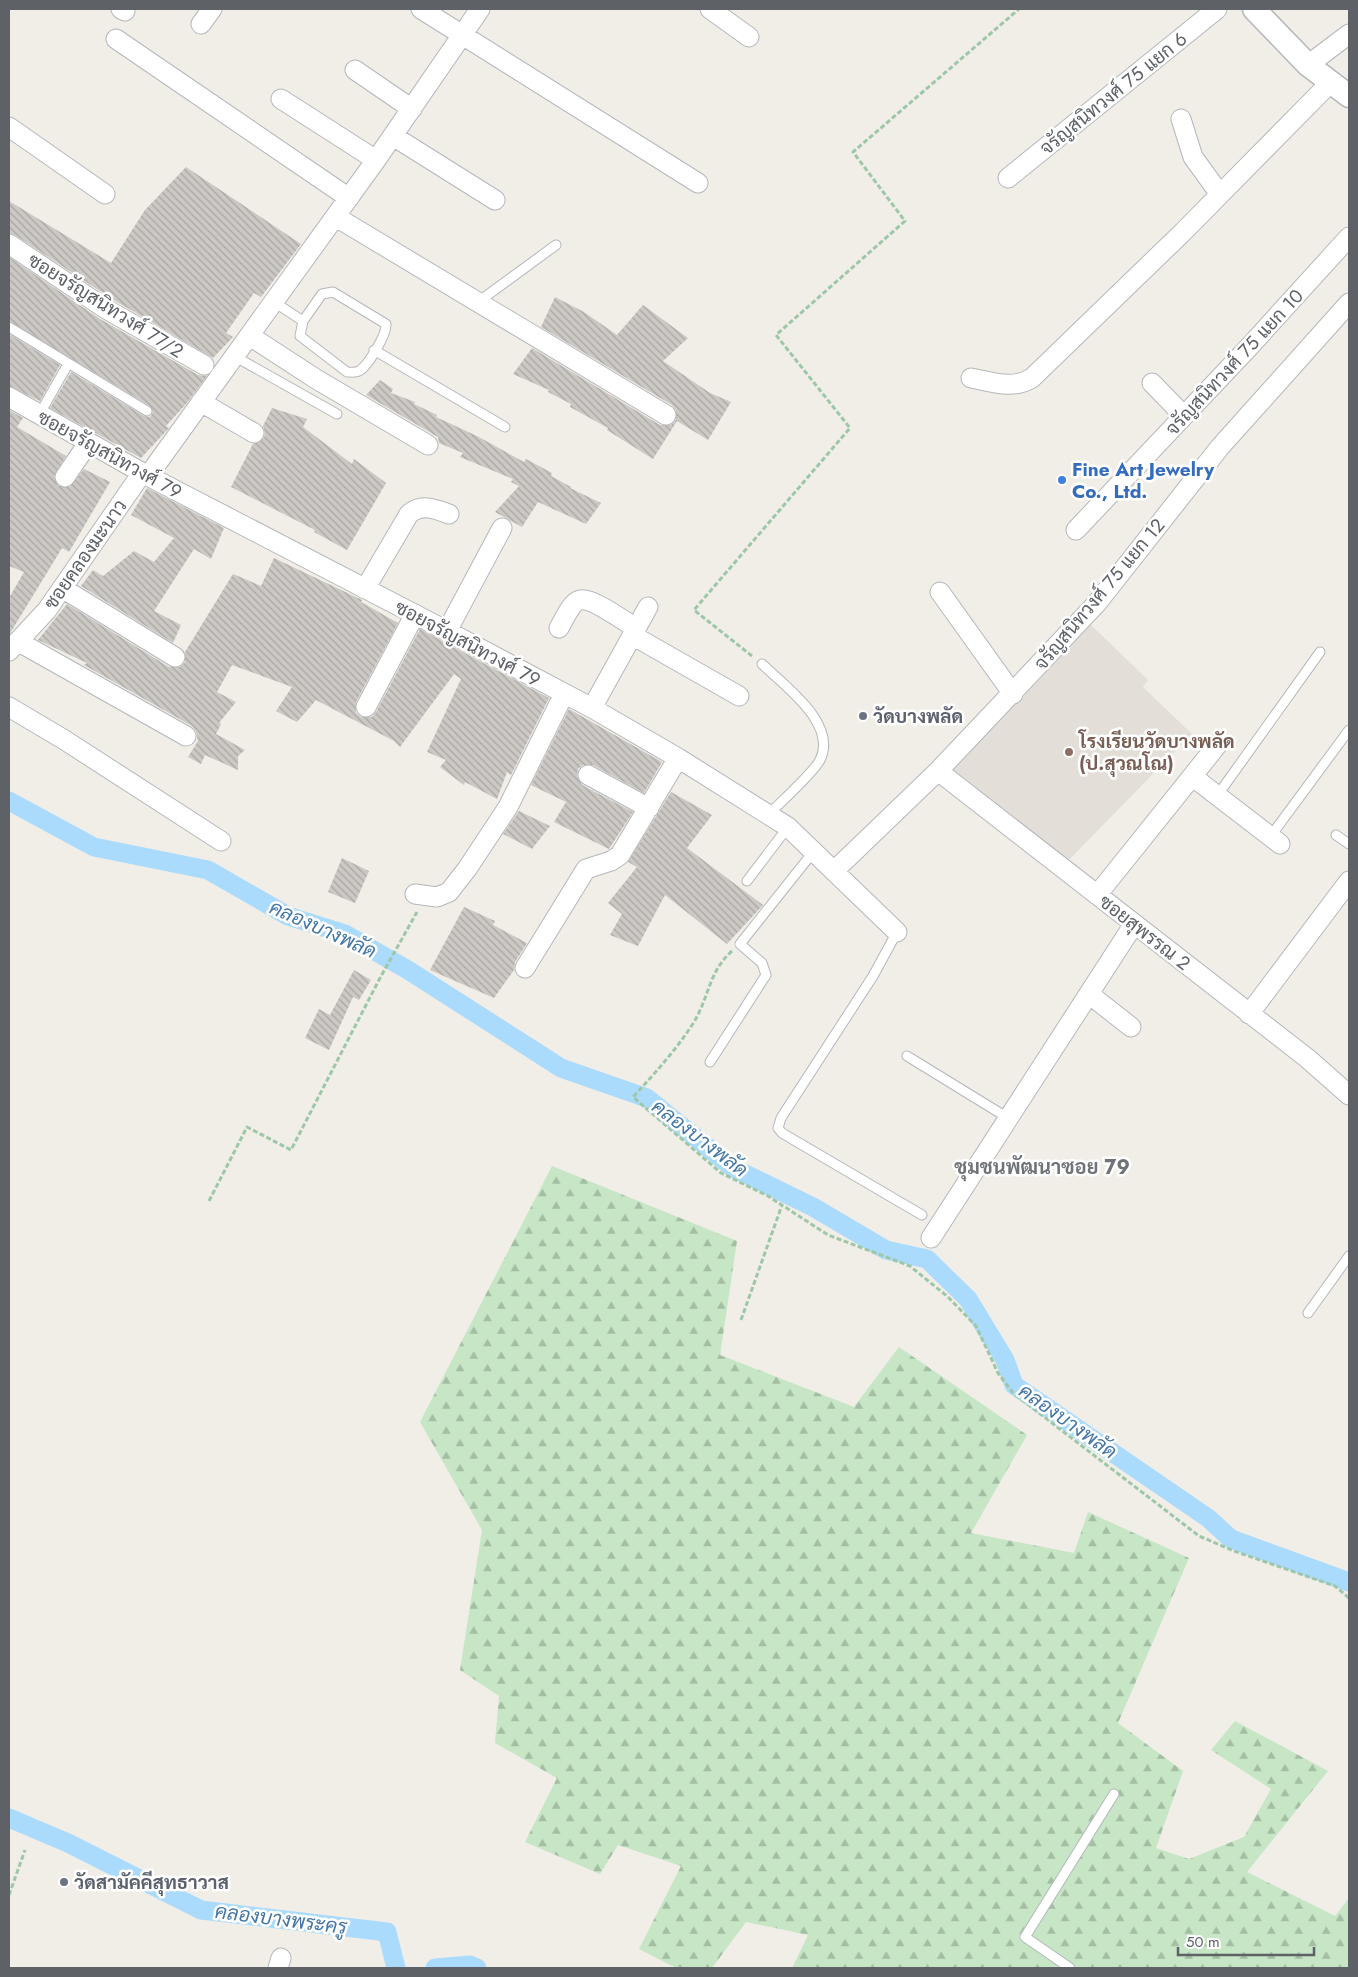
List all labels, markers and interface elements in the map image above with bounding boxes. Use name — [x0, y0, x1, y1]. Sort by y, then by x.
street label: จรัญสนิทวงศ์ 75 แยก 6 — [1034, 25, 1193, 161]
street label: ซอยจรัญสนิทวงศ์ 77/2 — [23, 247, 189, 364]
street label: จรัญสนิทวงศ์ 75 แยก 10 — [1159, 283, 1310, 442]
street label: ซอยจรัญสนิทวงศ์ 79 — [33, 404, 187, 505]
place label: Fine Art Jewelry Co., Ltd. — [1072, 456, 1215, 505]
marker: Fine Art Jewelry Co., Ltd. — [1056, 474, 1068, 486]
street label: ซอยคลองมะนาว — [37, 494, 133, 615]
street label: จรัญสนิทวงศ์ 75 แยก 12 — [1028, 513, 1171, 676]
street label: ซอยจรัญสนิทวงศ์ 79 — [390, 594, 545, 693]
place label: วัดบางพลัด — [873, 703, 963, 730]
marker: วัดบางพลัด — [857, 710, 869, 722]
place label: โรงเรียนวัดบางพลัด (ป.สุวณโณ) — [1078, 728, 1235, 778]
marker: โรงเรียนวัดบางพลัด (ป.สุวณโณ) — [1063, 746, 1075, 758]
street label: ซอยสุพรรณ 2 — [1093, 888, 1196, 977]
water label: คลองบางพลัด — [265, 893, 381, 966]
water label: คลองบางพลัด — [645, 1093, 754, 1184]
district label: ชุมชนพัฒนาซอย 79 — [954, 1153, 1130, 1182]
water label: คลองบางพลัด — [1013, 1377, 1123, 1466]
place label: วัดสามัคคีสุทธาวาส — [74, 1869, 229, 1897]
marker: วัดสามัคคีสุทธาวาส — [58, 1876, 70, 1888]
water label: คลองบางพระครู — [213, 1897, 350, 1942]
scale bar — [1178, 1924, 1314, 1956]
text: 50 m — [1186, 1931, 1220, 1953]

